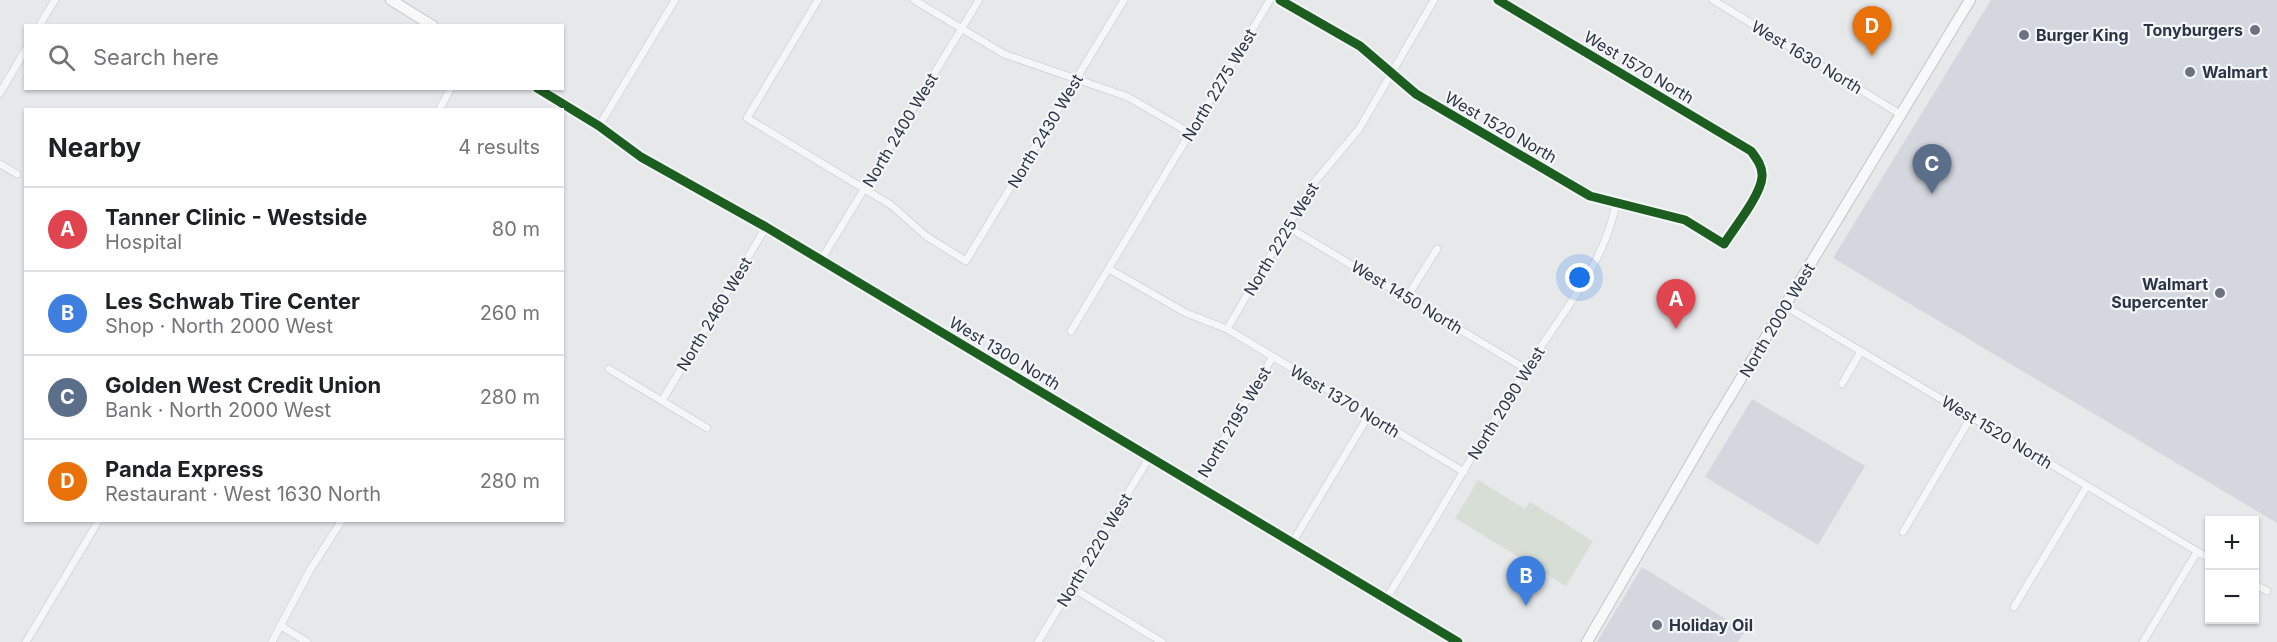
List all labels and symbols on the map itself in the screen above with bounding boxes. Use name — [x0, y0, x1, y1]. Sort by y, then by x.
pin: D — [1852, 7, 1892, 56]
street label: West 1630 North — [1748, 16, 1866, 98]
place label: Tonyburgers — [2143, 20, 2243, 40]
marker: Tonyburgers — [2248, 23, 2262, 37]
street label: North 2275 West — [1178, 25, 1260, 145]
place label: Burger King — [2036, 25, 2129, 45]
street label: West 1570 North — [1580, 26, 1698, 108]
marker: Burger King — [2017, 28, 2031, 42]
place label: Walmart — [2202, 62, 2268, 82]
marker: Walmart — [2183, 65, 2197, 79]
street label: North 2400 West — [858, 69, 942, 191]
street label: North 2430 West — [1003, 70, 1087, 192]
street label: West 1520 North — [1442, 87, 1560, 167]
pin: C — [1912, 144, 1952, 194]
street label: North 2225 West — [1239, 179, 1323, 299]
street label: North 2460 West — [672, 253, 756, 375]
street label: West 1450 North — [1348, 256, 1466, 338]
street label: North 2000 West — [1735, 259, 1819, 381]
your location — [1565, 263, 1594, 292]
place label: Walmart Supercenter — [2111, 274, 2208, 312]
pin: A — [1656, 280, 1696, 329]
marker: Walmart Supercenter — [2213, 286, 2227, 300]
street label: West 1300 North — [946, 312, 1064, 394]
street label: North 2090 West — [1463, 343, 1549, 463]
street label: West 1370 North — [1286, 360, 1404, 442]
street label: North 2195 West — [1193, 363, 1275, 481]
street label: West 1520 North — [1938, 391, 2056, 473]
street label: North 2220 West — [1052, 490, 1136, 610]
pin: B — [1506, 556, 1546, 606]
place label: Holiday Oil — [1669, 615, 1753, 635]
marker: Holiday Oil — [1650, 618, 1664, 632]

